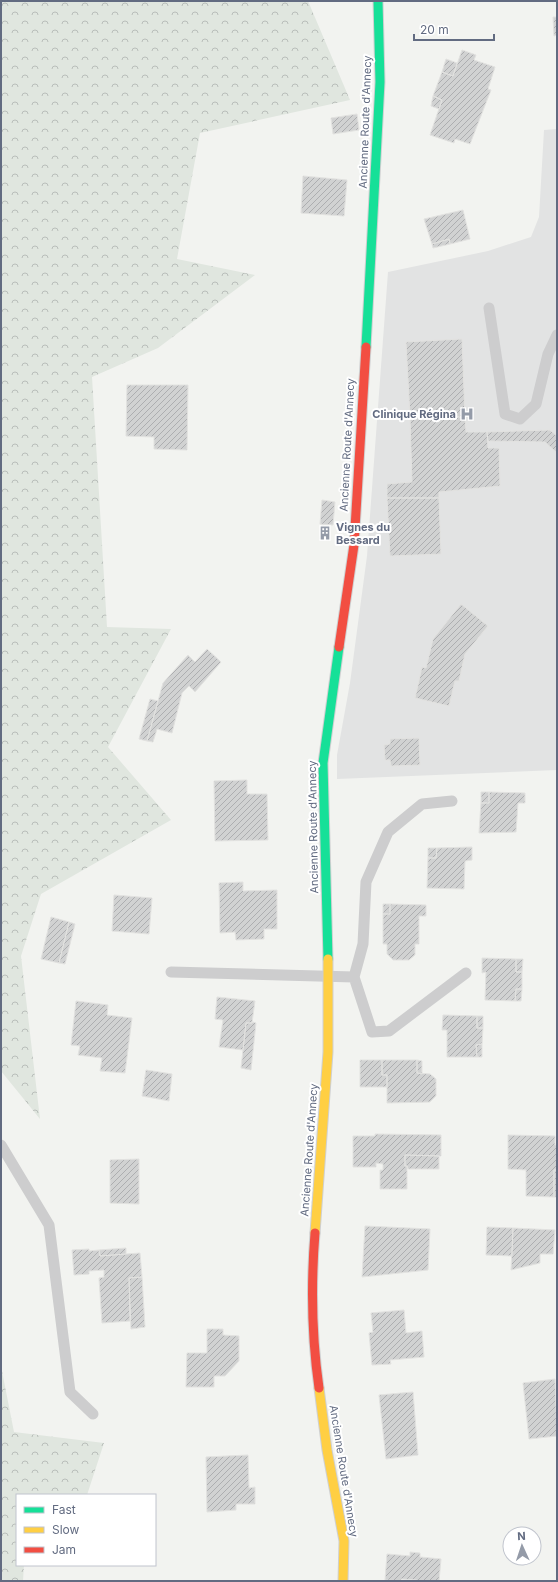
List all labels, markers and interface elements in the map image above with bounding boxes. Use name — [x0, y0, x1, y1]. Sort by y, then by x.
scale bar — [414, 16, 494, 42]
text: 20 m — [420, 22, 449, 37]
street label: Ancienne Route d'Annecy — [356, 55, 374, 189]
street label: Ancienne Route d'Annecy — [337, 378, 357, 512]
hospital icon: Clinique Régina — [459, 406, 475, 422]
place label: Clinique Régina — [372, 407, 456, 421]
place label: Vignes du Bessard — [336, 520, 390, 547]
building icon: Vignes du Bessard — [317, 525, 333, 541]
street label: Ancienne Route d'Annecy — [305, 760, 321, 894]
street label: Ancienne Route d'Annecy — [297, 1083, 321, 1217]
street label: Ancienne Route d'Annecy — [327, 1404, 361, 1538]
legend — [16, 1494, 156, 1566]
text: Fast — [52, 1502, 76, 1517]
text: Slow — [52, 1522, 80, 1537]
north arrow — [502, 1526, 542, 1566]
text: N — [517, 1529, 526, 1543]
text: Jam — [52, 1542, 76, 1557]

